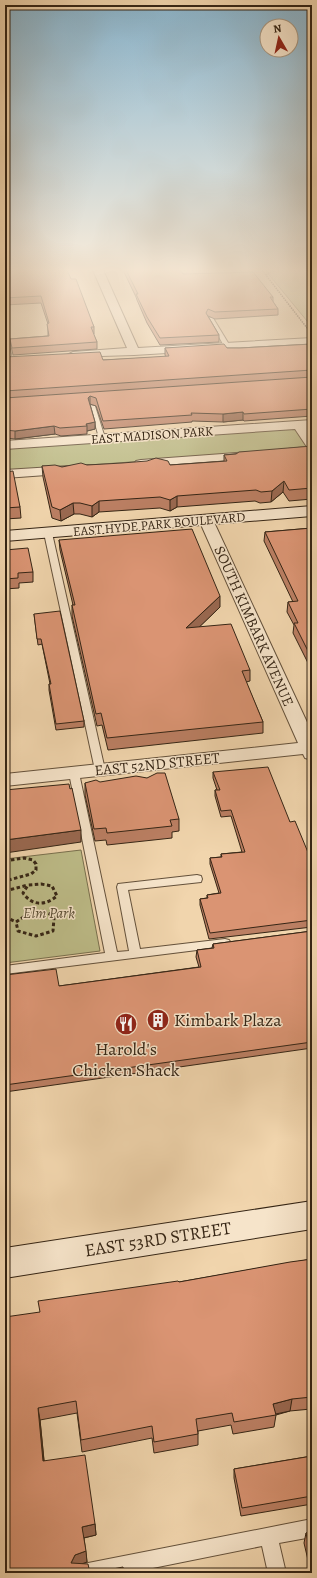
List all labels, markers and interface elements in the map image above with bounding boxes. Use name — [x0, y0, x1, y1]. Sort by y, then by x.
north arrow — [259, 18, 299, 58]
text: N — [272, 21, 283, 37]
street label: EAST MADISON PARK — [90, 422, 215, 448]
street label: EAST HYDE PARK BOULEVARD — [72, 508, 246, 540]
street label: SOUTH KIMBARK AVENUE — [210, 543, 298, 709]
street label: EAST 52ND STREET — [93, 747, 221, 781]
park label: Elm Park — [23, 903, 75, 923]
building icon: Kimbark Plaza — [145, 1007, 171, 1033]
place label: Kimbark Plaza — [174, 1008, 282, 1032]
restaurant icon: Harold's Chicken Shack — [113, 1011, 139, 1037]
place label: Harold's Chicken Shack — [72, 1037, 180, 1082]
street label: EAST 53RD STREET — [83, 1216, 233, 1262]

